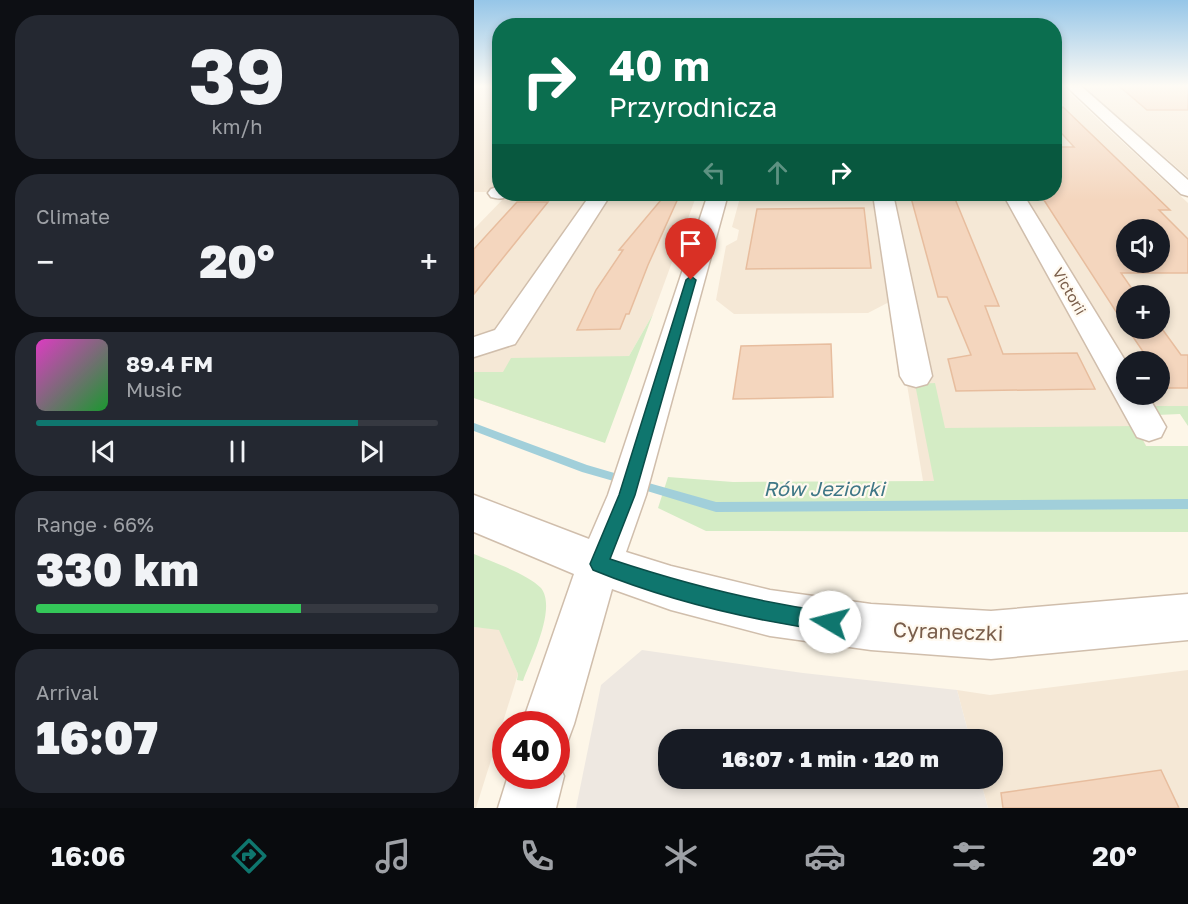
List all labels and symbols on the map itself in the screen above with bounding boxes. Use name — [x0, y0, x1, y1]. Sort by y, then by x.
pin — [665, 218, 716, 280]
street label: Victorii — [1049, 264, 1091, 318]
water label: Rów Jeziorki — [763, 476, 887, 500]
position arrow — [798, 590, 862, 654]
street label: Cyraneczki — [892, 616, 1004, 646]
speed limit sign: 40 — [492, 711, 570, 789]

